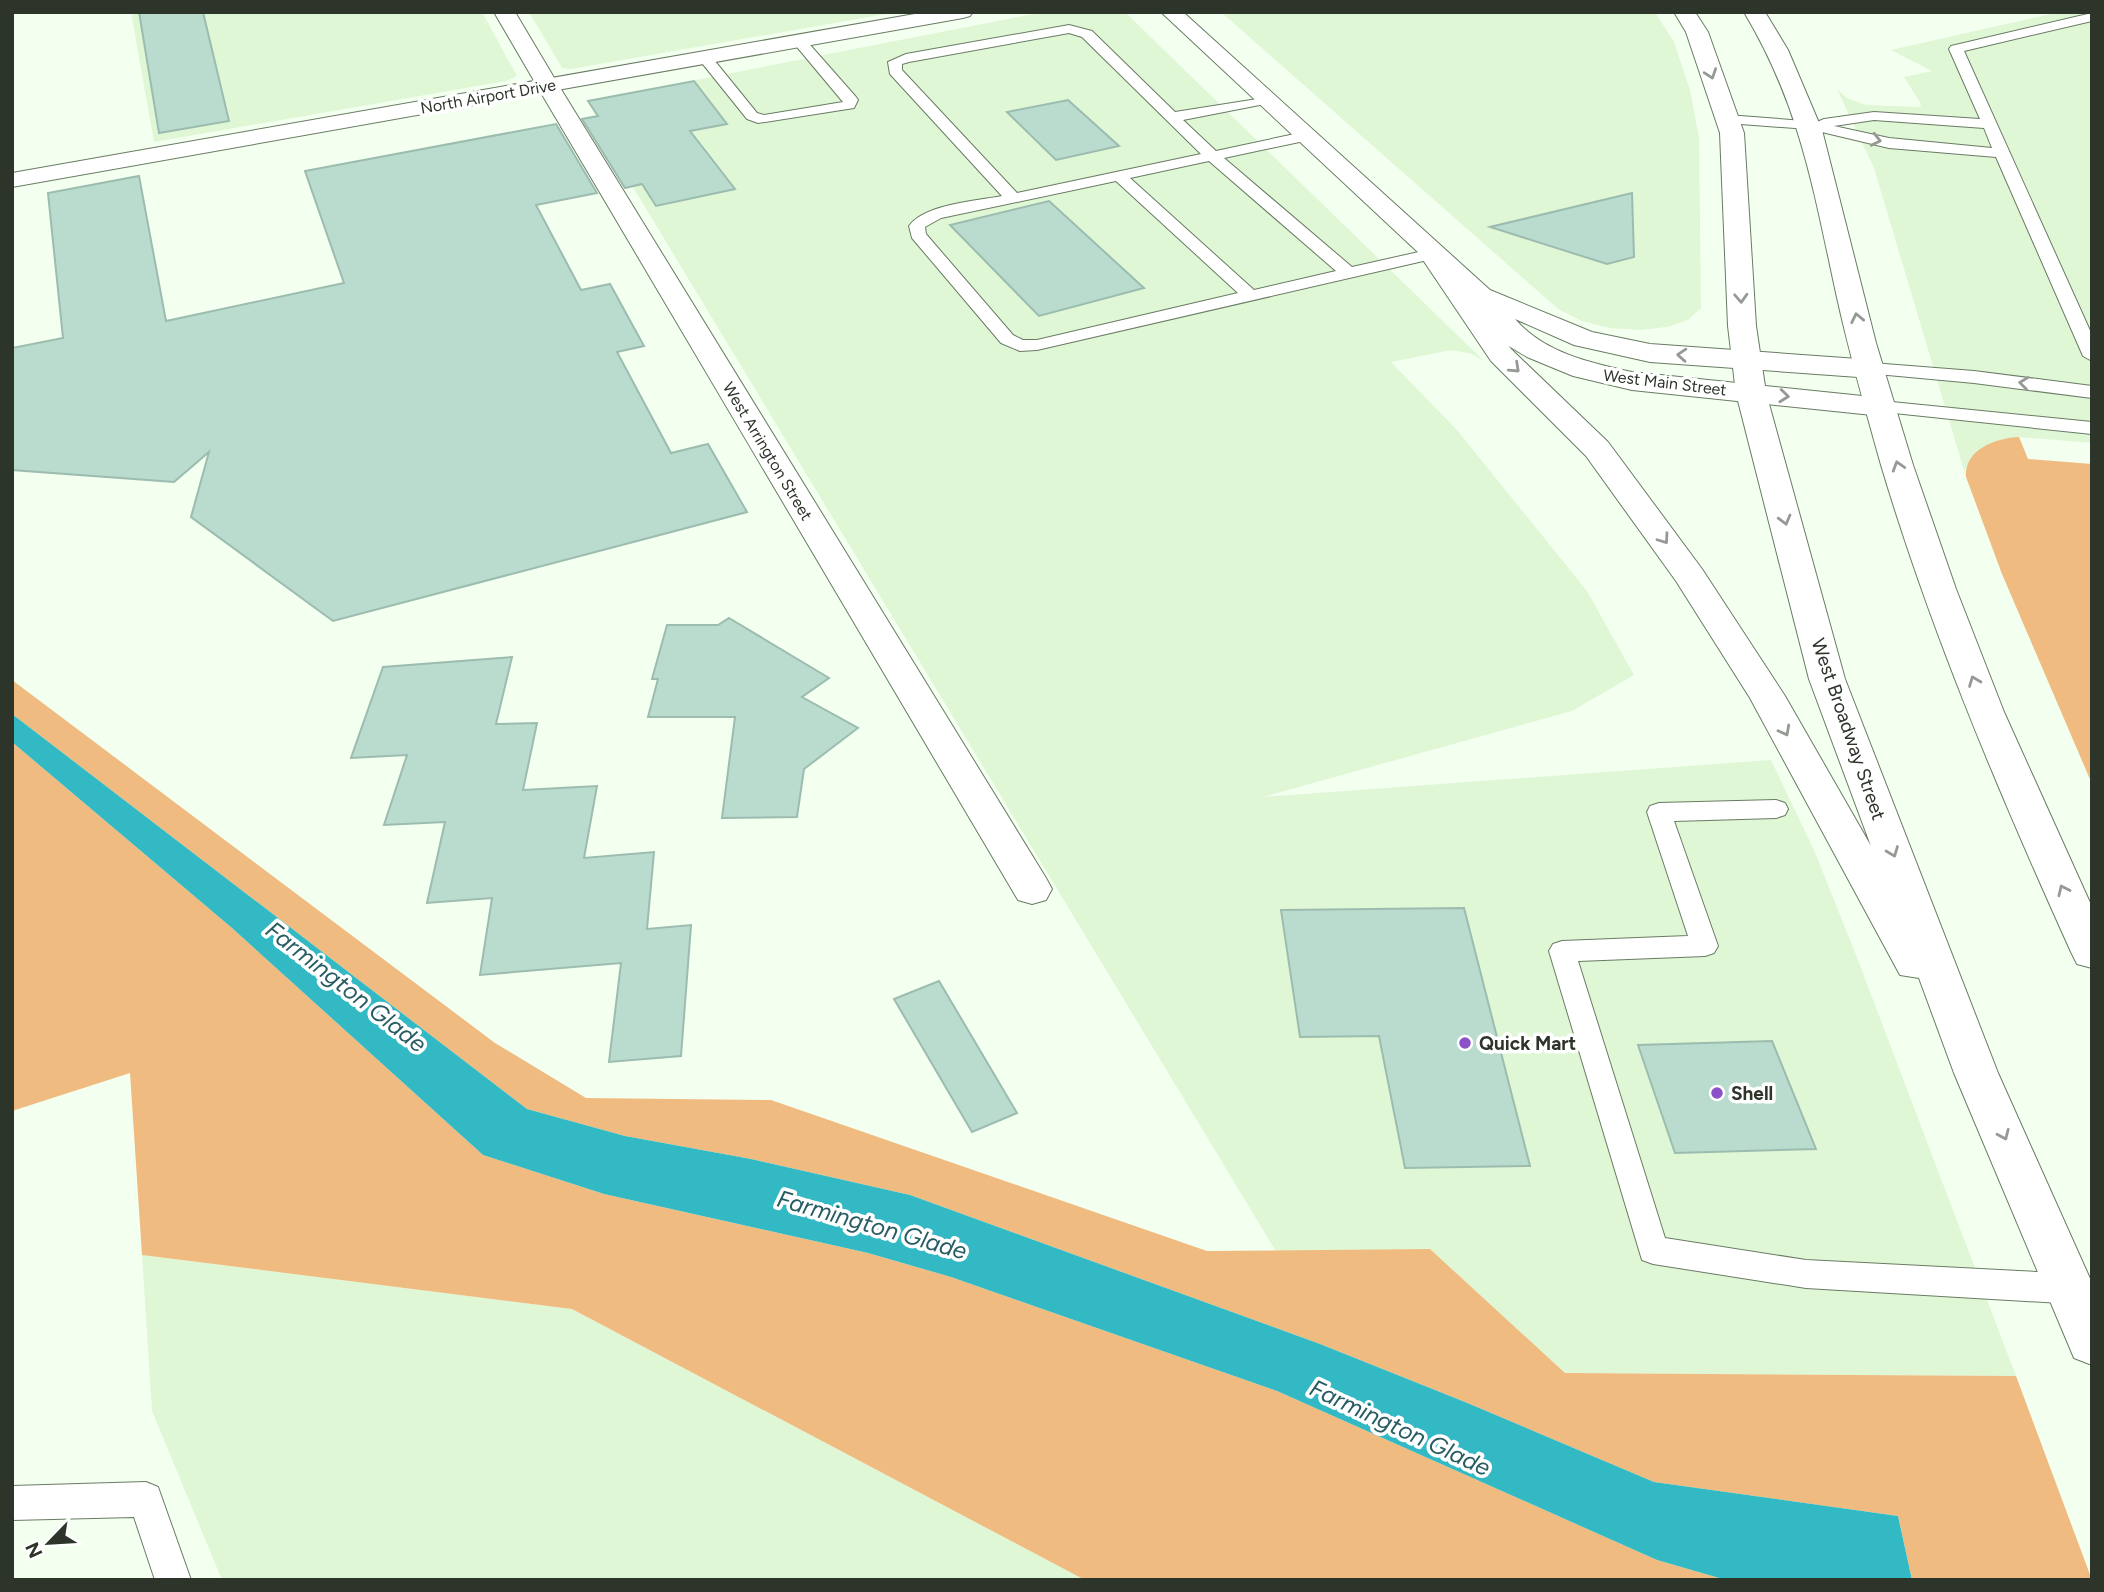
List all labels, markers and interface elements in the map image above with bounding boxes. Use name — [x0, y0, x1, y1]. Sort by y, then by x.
one-way arrow — [1703, 67, 1717, 80]
street label: North Airport Drive — [419, 75, 558, 118]
one-way arrow — [1870, 132, 1882, 146]
one-way arrow — [1733, 293, 1748, 304]
one-way arrow — [1851, 312, 1865, 324]
one-way arrow — [1676, 348, 1687, 363]
one-way arrow — [1507, 360, 1520, 372]
street label: West Main Street — [1602, 366, 1728, 399]
one-way arrow — [2018, 376, 2030, 391]
street label: West Arrington Street — [719, 379, 816, 524]
one-way arrow — [1778, 389, 1790, 404]
one-way arrow — [1892, 461, 1907, 473]
one-way arrow — [1777, 514, 1791, 526]
one-way arrow — [1655, 531, 1668, 544]
street label: West Broadway Street — [1807, 635, 1890, 823]
one-way arrow — [1969, 675, 1983, 687]
one-way arrow — [1777, 724, 1791, 736]
one-way arrow — [1885, 846, 1899, 858]
one-way arrow — [2057, 885, 2071, 897]
water label: Farmington Glade — [260, 915, 432, 1058]
place label: Quick Mart — [1479, 1032, 1576, 1055]
marker: Quick Mart — [1457, 1035, 1473, 1051]
place label: Shell — [1731, 1082, 1773, 1105]
marker: Shell — [1709, 1085, 1725, 1101]
one-way arrow — [1996, 1128, 2010, 1140]
water label: Farmington Glade — [774, 1184, 970, 1265]
water label: Farmington Glade — [1305, 1373, 1495, 1482]
north arrow — [14, 1508, 84, 1578]
text: N — [21, 1538, 48, 1561]

